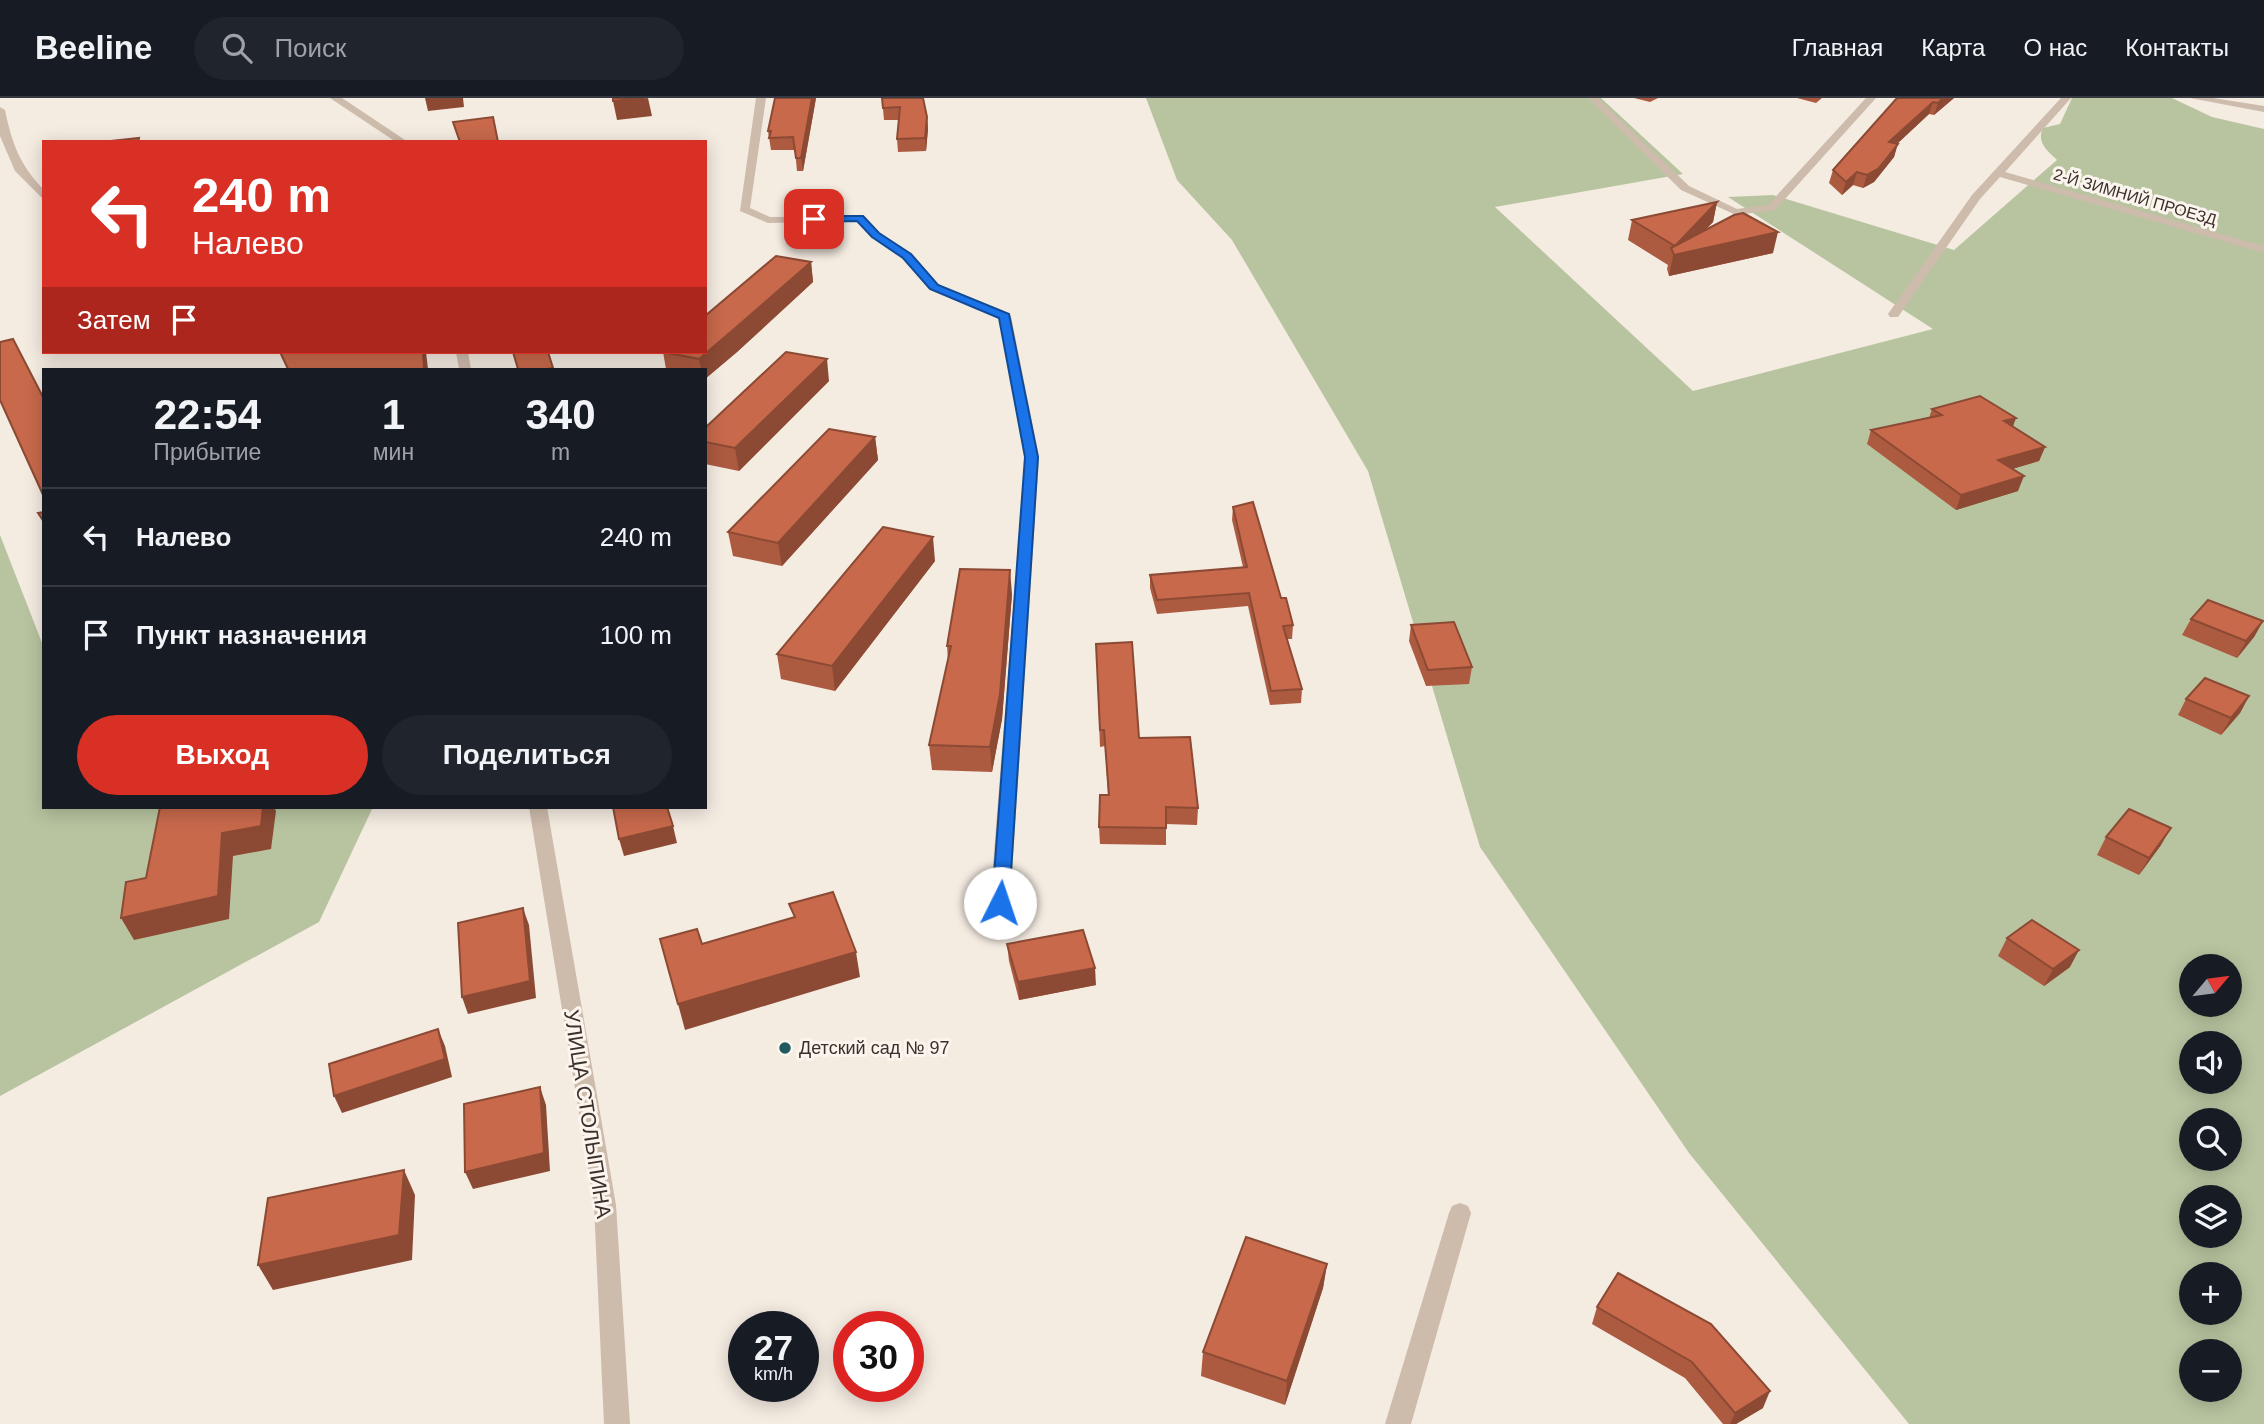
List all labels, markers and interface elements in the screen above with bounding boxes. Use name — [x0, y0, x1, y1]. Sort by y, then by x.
search box — [194, 17, 684, 80]
text: Beeline — [35, 29, 152, 66]
icon: search — [218, 29, 256, 67]
text: Поиск — [274, 33, 346, 63]
text: Главная — [1792, 34, 1883, 61]
text: Карта — [1921, 34, 1985, 61]
text: О нас — [2023, 34, 2087, 61]
text: Контакты — [2125, 34, 2229, 61]
street label: 2-Й ЗИМНИЙ ПРОЕЗД — [2052, 165, 2219, 228]
icon: left — [77, 168, 168, 259]
text: 240 m — [192, 168, 331, 222]
pin — [784, 189, 844, 249]
icon: arrive — [795, 200, 833, 238]
text: Налево — [192, 225, 304, 261]
icon: arrive — [165, 301, 203, 339]
text: Затем — [77, 305, 151, 335]
text: 22:54 — [154, 391, 261, 438]
text: 1 — [382, 391, 405, 438]
text: 340 — [526, 391, 596, 438]
text: Прибытие — [153, 439, 261, 465]
text: мин — [373, 439, 414, 465]
text: m — [551, 439, 570, 465]
icon: left — [77, 518, 115, 556]
text: Налево — [136, 522, 231, 552]
text: 240 m — [600, 522, 672, 552]
icon: arrive — [77, 616, 115, 654]
text: Пункт назначения — [136, 620, 367, 650]
text: 100 m — [600, 620, 672, 650]
button: Выход — [77, 715, 368, 795]
button: Поделиться — [382, 715, 672, 795]
position arrow — [963, 866, 1037, 940]
north arrow — [2179, 954, 2242, 1017]
map controls — [2179, 954, 2242, 1402]
street label: УЛИЦА СТОЛЫПИНА — [560, 1008, 616, 1220]
button: sound — [2179, 1031, 2242, 1094]
place label: Детский сад № 97 — [799, 1038, 949, 1058]
marker: Детский сад № 97 — [777, 1040, 793, 1056]
button: search — [2179, 1108, 2242, 1171]
button: layers — [2179, 1185, 2242, 1248]
button: + — [2179, 1262, 2242, 1325]
speed limit sign: 30 — [833, 1311, 924, 1402]
text: 27 — [754, 1328, 793, 1367]
button: − — [2179, 1339, 2242, 1402]
text: km/h — [754, 1364, 793, 1384]

